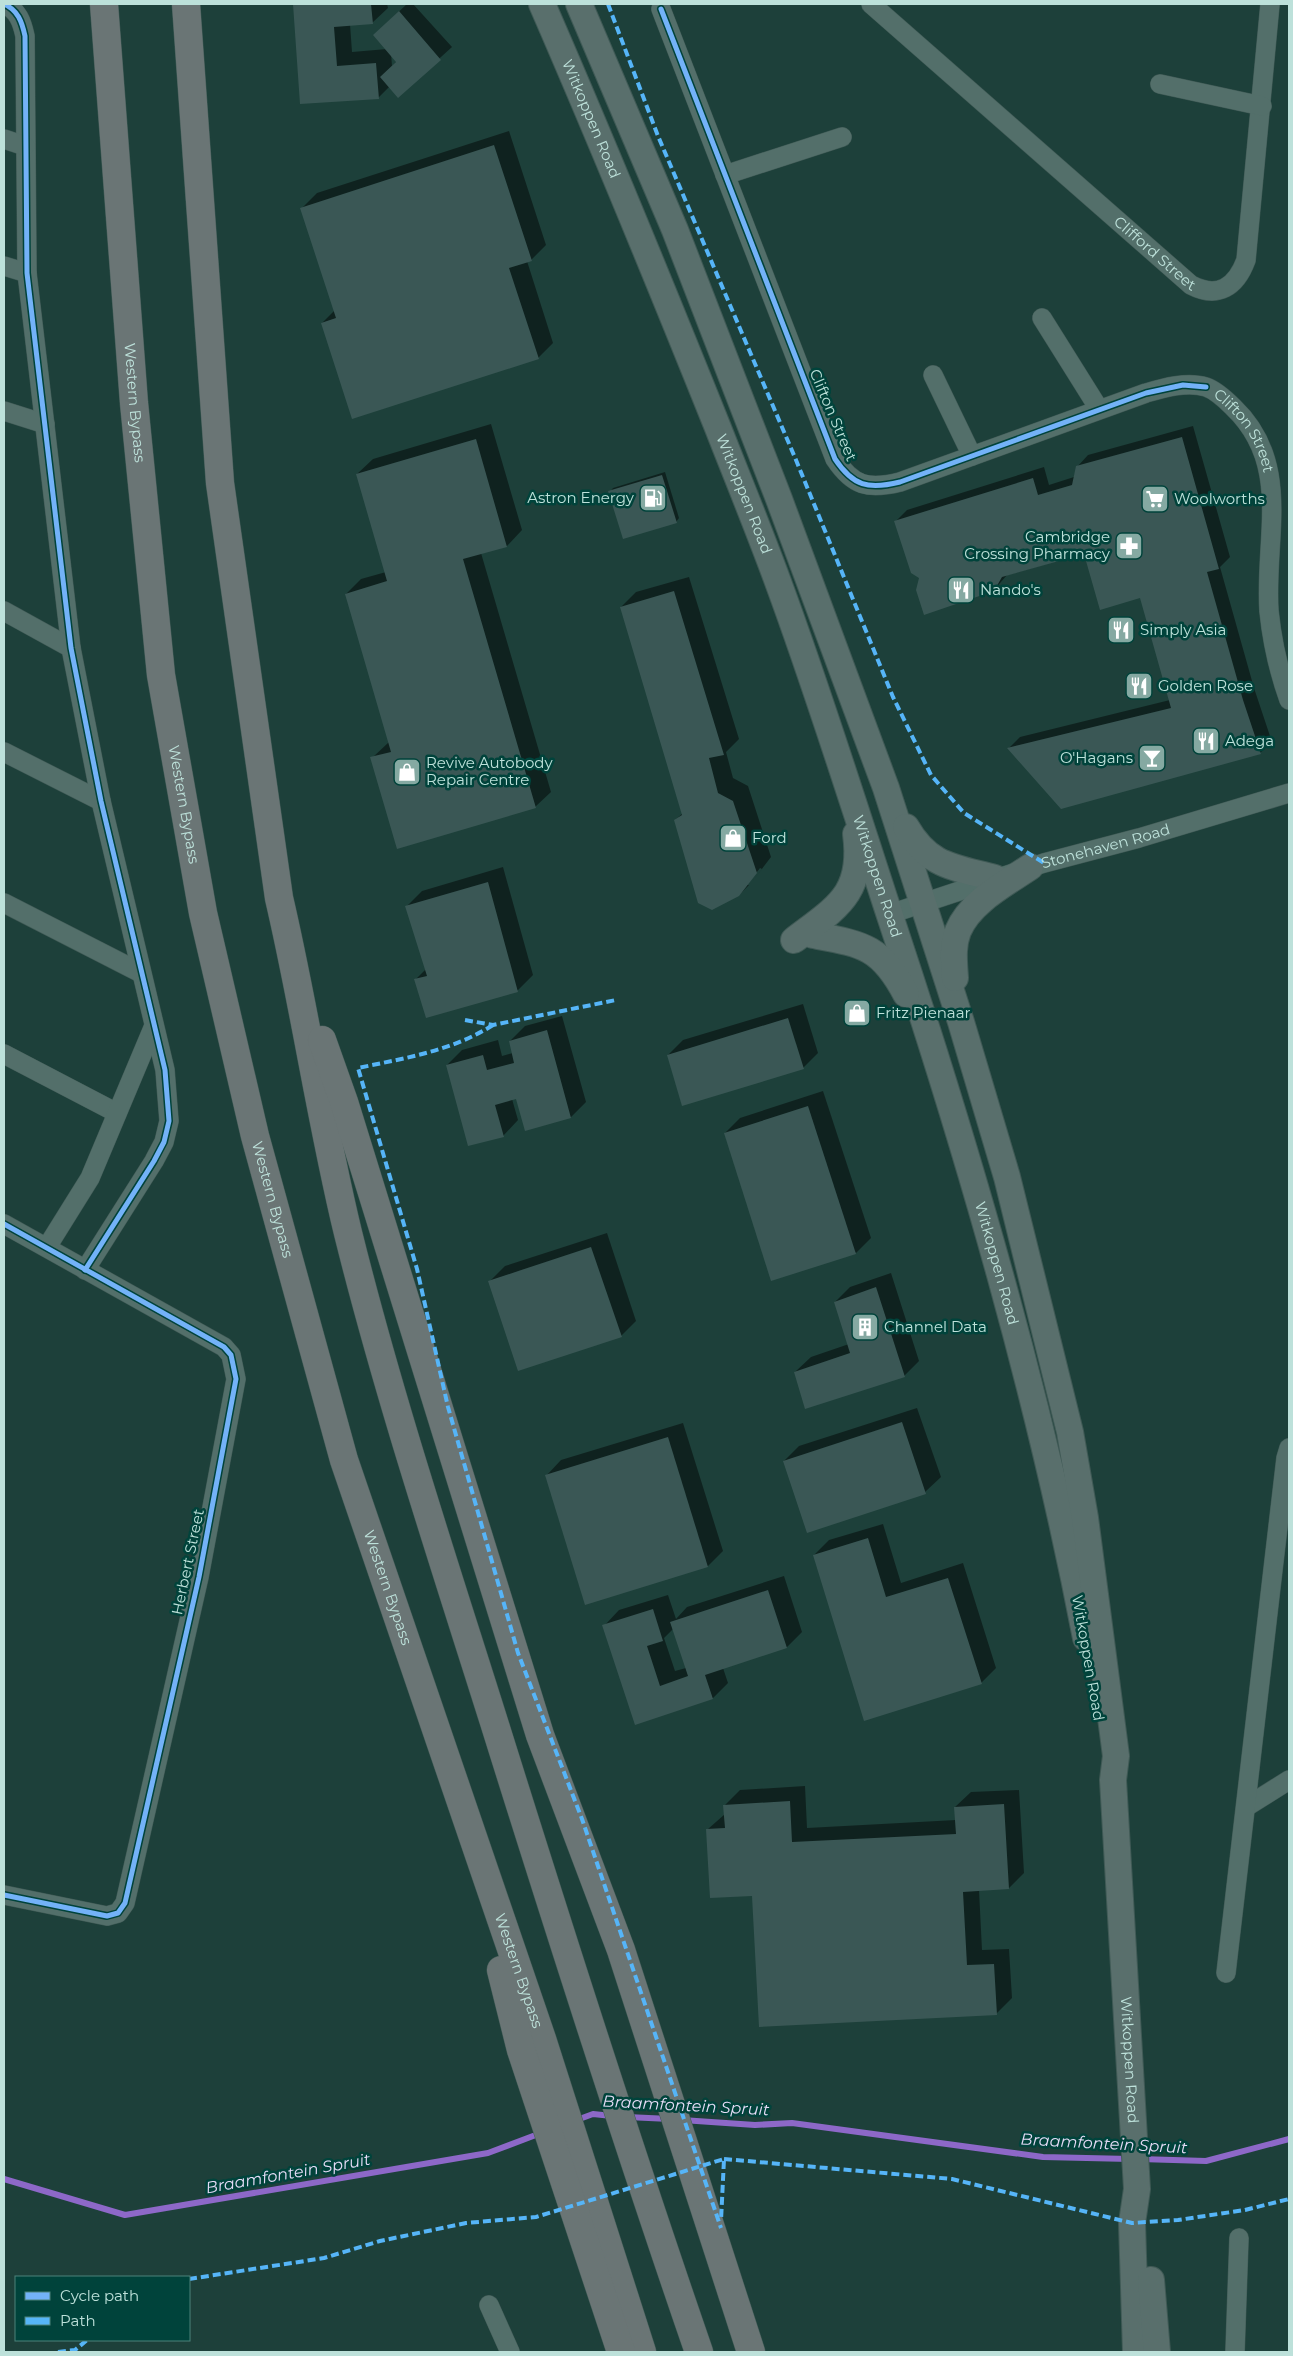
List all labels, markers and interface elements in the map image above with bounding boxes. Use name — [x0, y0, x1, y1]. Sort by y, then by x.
street label: Witkoppen Road — [558, 56, 625, 181]
street label: Clifford Street — [1110, 212, 1199, 295]
street label: Western Bypass — [121, 342, 150, 464]
street label: Clifton Street — [805, 366, 861, 464]
street label: Clifton Street — [1210, 384, 1278, 474]
street label: Witkoppen Road — [712, 431, 777, 556]
fuel station icon: Astron Energy — [638, 483, 668, 513]
supermarket icon: Woolworths — [1140, 484, 1170, 514]
place label: Astron Energy — [527, 488, 635, 507]
place label: Woolworths — [1174, 489, 1265, 508]
place label: Cambridge Crossing Pharmacy — [964, 527, 1111, 563]
pharmacy icon: Cambridge Crossing Pharmacy — [1114, 531, 1144, 561]
restaurant icon: Nando's — [946, 575, 976, 605]
place label: Nando's — [980, 580, 1041, 599]
restaurant icon: Simply Asia — [1106, 615, 1136, 645]
place label: Simply Asia — [1140, 620, 1226, 639]
restaurant icon: Golden Rose — [1124, 671, 1154, 701]
place label: Golden Rose — [1158, 676, 1253, 695]
restaurant icon: Adega — [1191, 726, 1221, 756]
place label: Adega — [1225, 731, 1274, 750]
bar icon: O'Hagans — [1137, 743, 1167, 773]
street label: Western Bypass — [165, 744, 204, 865]
place label: O'Hagans — [1060, 748, 1133, 767]
place label: Revive Autobody Repair Centre — [426, 753, 553, 789]
shop icon: Revive Autobody Repair Centre — [392, 757, 422, 787]
street label: Witkoppen Road — [849, 813, 906, 940]
street label: Stonehaven Road — [1039, 819, 1172, 872]
shop icon: Ford — [718, 823, 748, 853]
place label: Ford — [752, 828, 787, 847]
shop icon: Fritz Pienaar — [842, 998, 872, 1028]
place label: Fritz Pienaar — [876, 1003, 971, 1022]
street label: Western Bypass — [248, 1139, 298, 1260]
street label: Witkoppen Road — [971, 1199, 1023, 1327]
building icon: Channel Data — [850, 1312, 880, 1342]
place label: Channel Data — [884, 1317, 987, 1336]
street label: Herbert Street — [167, 1507, 208, 1617]
street label: Western Bypass — [360, 1528, 417, 1647]
street label: Witkoppen Road — [1068, 1594, 1109, 1722]
street label: Western Bypass — [491, 1911, 548, 2031]
street label: Witkoppen Road — [1117, 1996, 1143, 2124]
water label: Braamfontein Spruit — [602, 2092, 770, 2119]
water label: Braamfontein Spruit — [1020, 2130, 1188, 2157]
water label: Braamfontein Spruit — [204, 2150, 372, 2197]
legend — [15, 2276, 190, 2341]
text: Cycle path — [60, 2286, 139, 2305]
text: Path — [60, 2311, 96, 2330]

